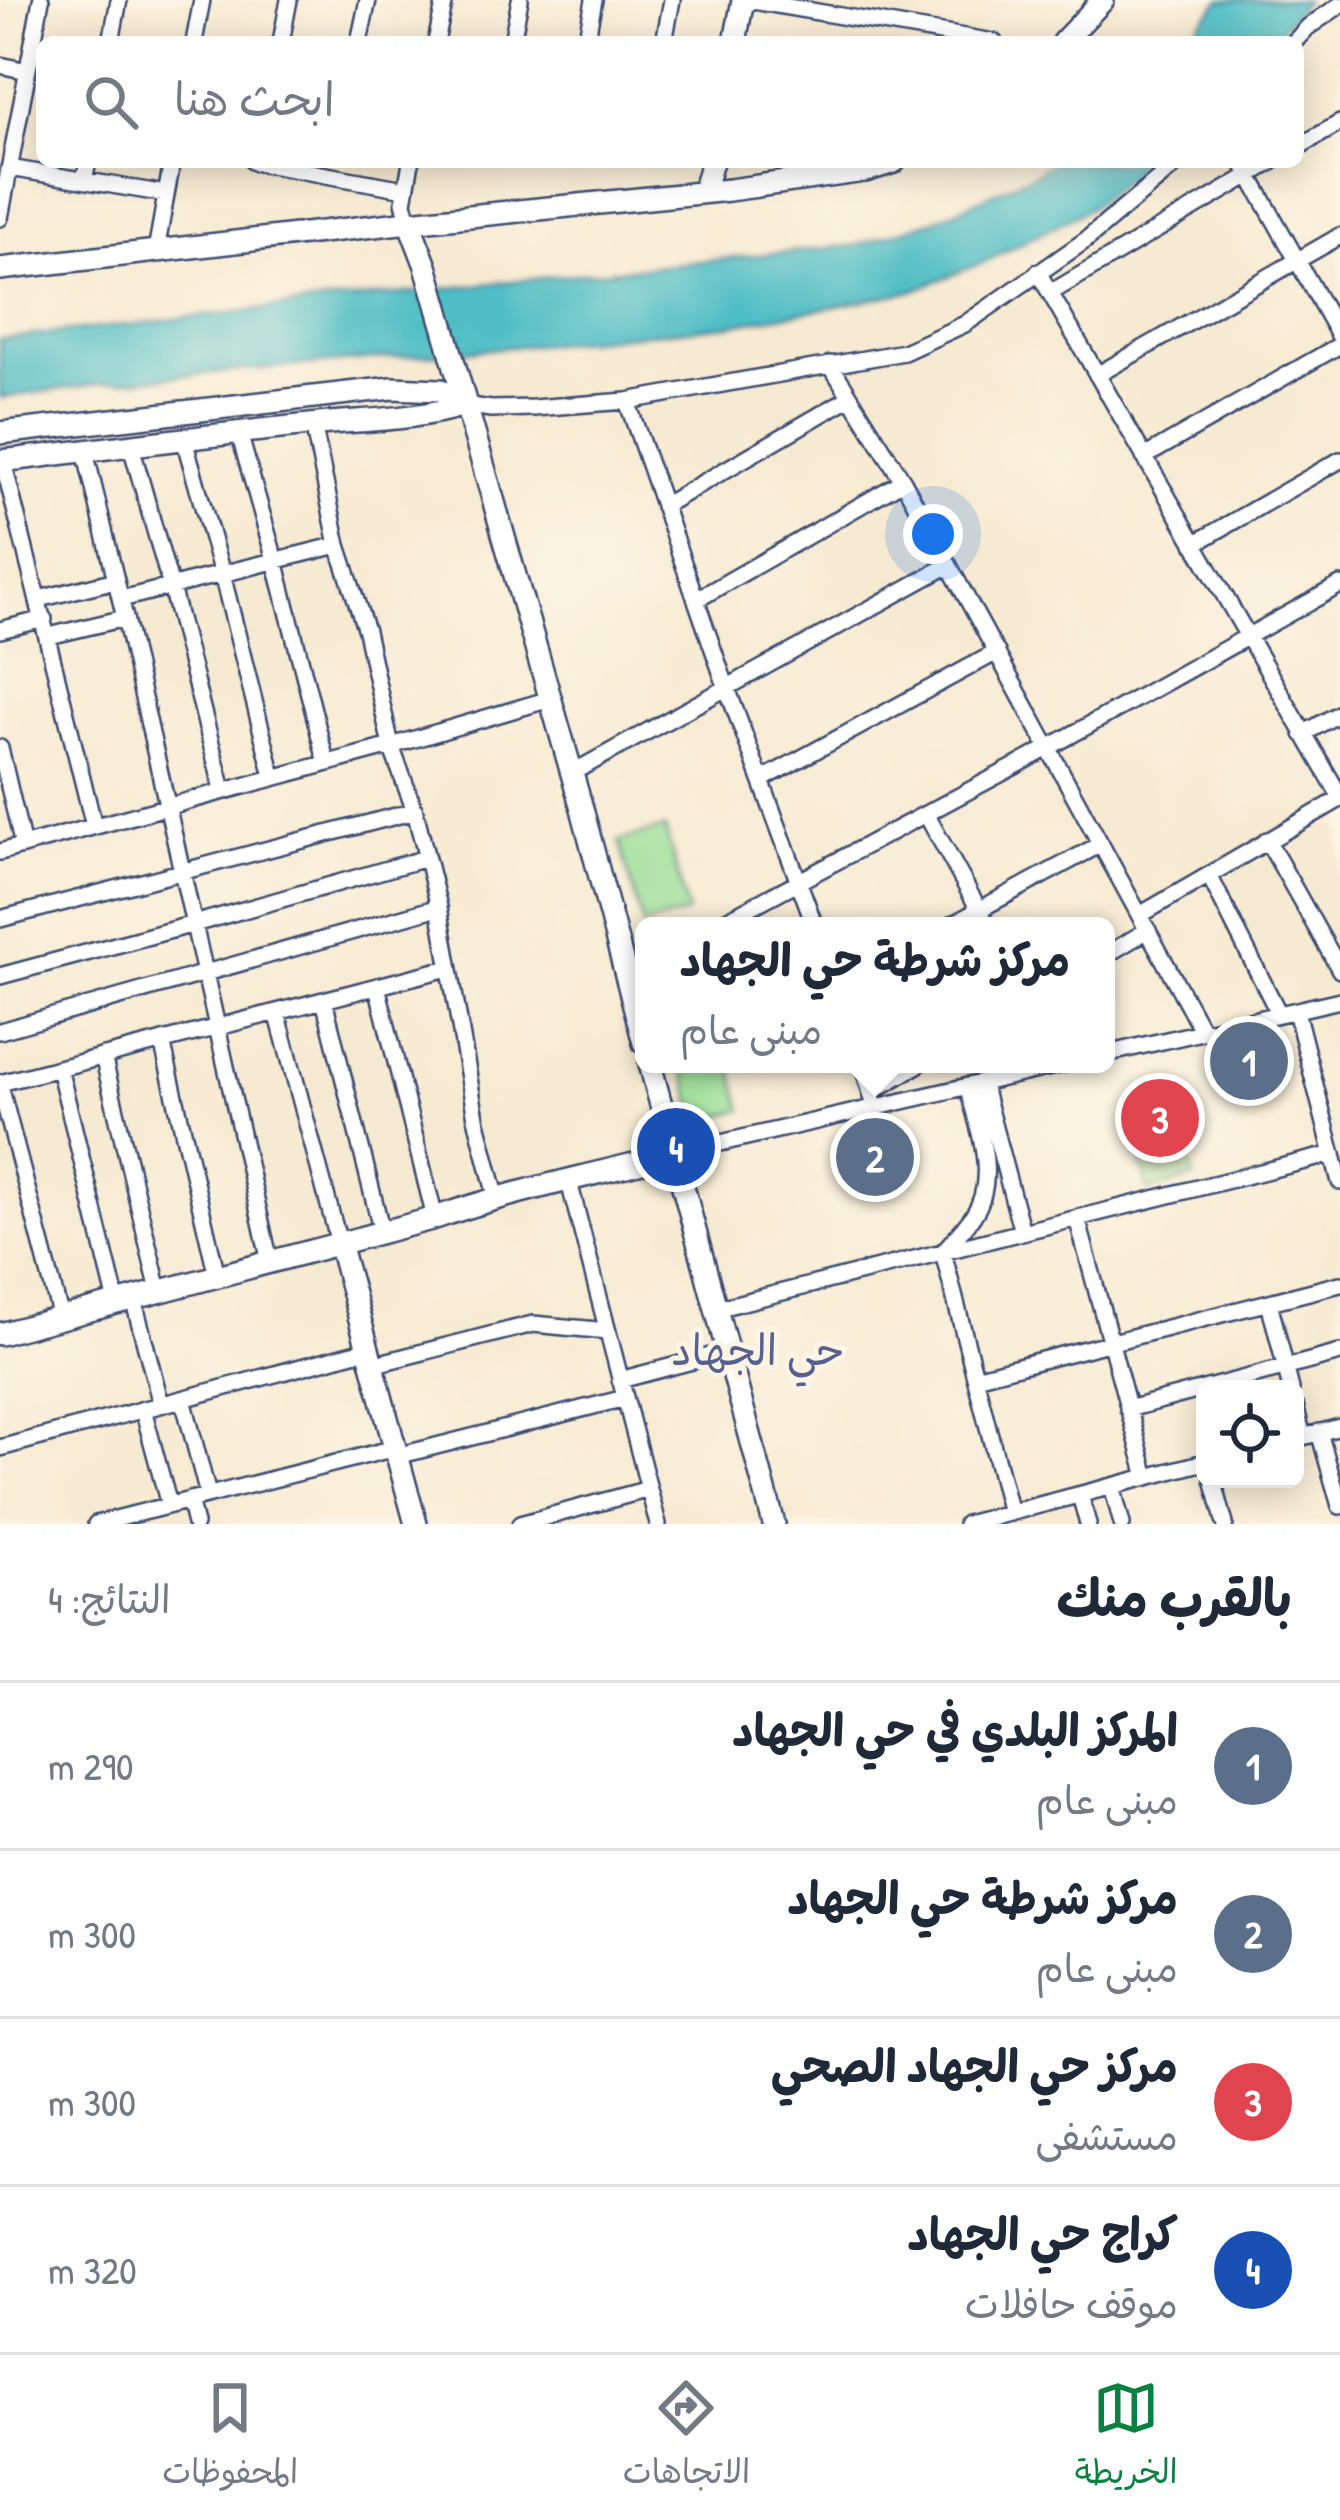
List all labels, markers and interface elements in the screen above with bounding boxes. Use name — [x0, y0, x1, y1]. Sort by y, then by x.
search box — [36, 36, 1304, 168]
text: ابحث هنا — [174, 68, 335, 129]
icon: search — [78, 69, 144, 135]
your location — [903, 504, 963, 564]
popup — [635, 917, 1115, 1073]
text: مركز شرطة حي الجهاد — [680, 929, 1070, 990]
text: مبنى عام — [680, 1003, 822, 1056]
pin: 1 — [1210, 1016, 1288, 1106]
pin: 3 — [1121, 1073, 1199, 1163]
pin: 4 — [637, 1102, 715, 1192]
pin: 2 — [836, 1112, 914, 1202]
district label: حي الجهاد — [671, 1321, 845, 1387]
map controls — [1196, 1380, 1304, 1488]
button: locate — [1196, 1380, 1304, 1488]
text: بالقرب منك — [1057, 1563, 1292, 1632]
text: النتائج: 4 — [48, 1572, 171, 1625]
text: المركز البلدي في حي الجهاد — [732, 1699, 1178, 1760]
text: 290 m — [48, 1739, 134, 1792]
text: 1 — [1246, 1739, 1260, 1792]
text: مبنى عام — [1035, 1773, 1178, 1826]
text: مركز شرطة حي الجهاد — [787, 1867, 1178, 1928]
text: 300 m — [48, 1907, 136, 1960]
text: 2 — [1244, 1907, 1262, 1960]
text: مبنى عام — [1035, 1941, 1178, 1994]
text: مركز حي الجهاد الصحي — [771, 2035, 1178, 2096]
text: 300 m — [48, 2075, 136, 2128]
text: 3 — [1244, 2075, 1262, 2128]
text: مستشفى — [1035, 2109, 1178, 2162]
text: كراج حي الجهاد — [907, 2203, 1178, 2264]
text: 320 m — [48, 2243, 137, 2296]
text: 4 — [1246, 2243, 1260, 2296]
text: موقف حافلات — [965, 2277, 1178, 2330]
tab: المحفوظات — [162, 2375, 298, 2501]
tab: الاتجاهات — [623, 2375, 750, 2501]
tab: الخريطة — [1075, 2375, 1178, 2501]

